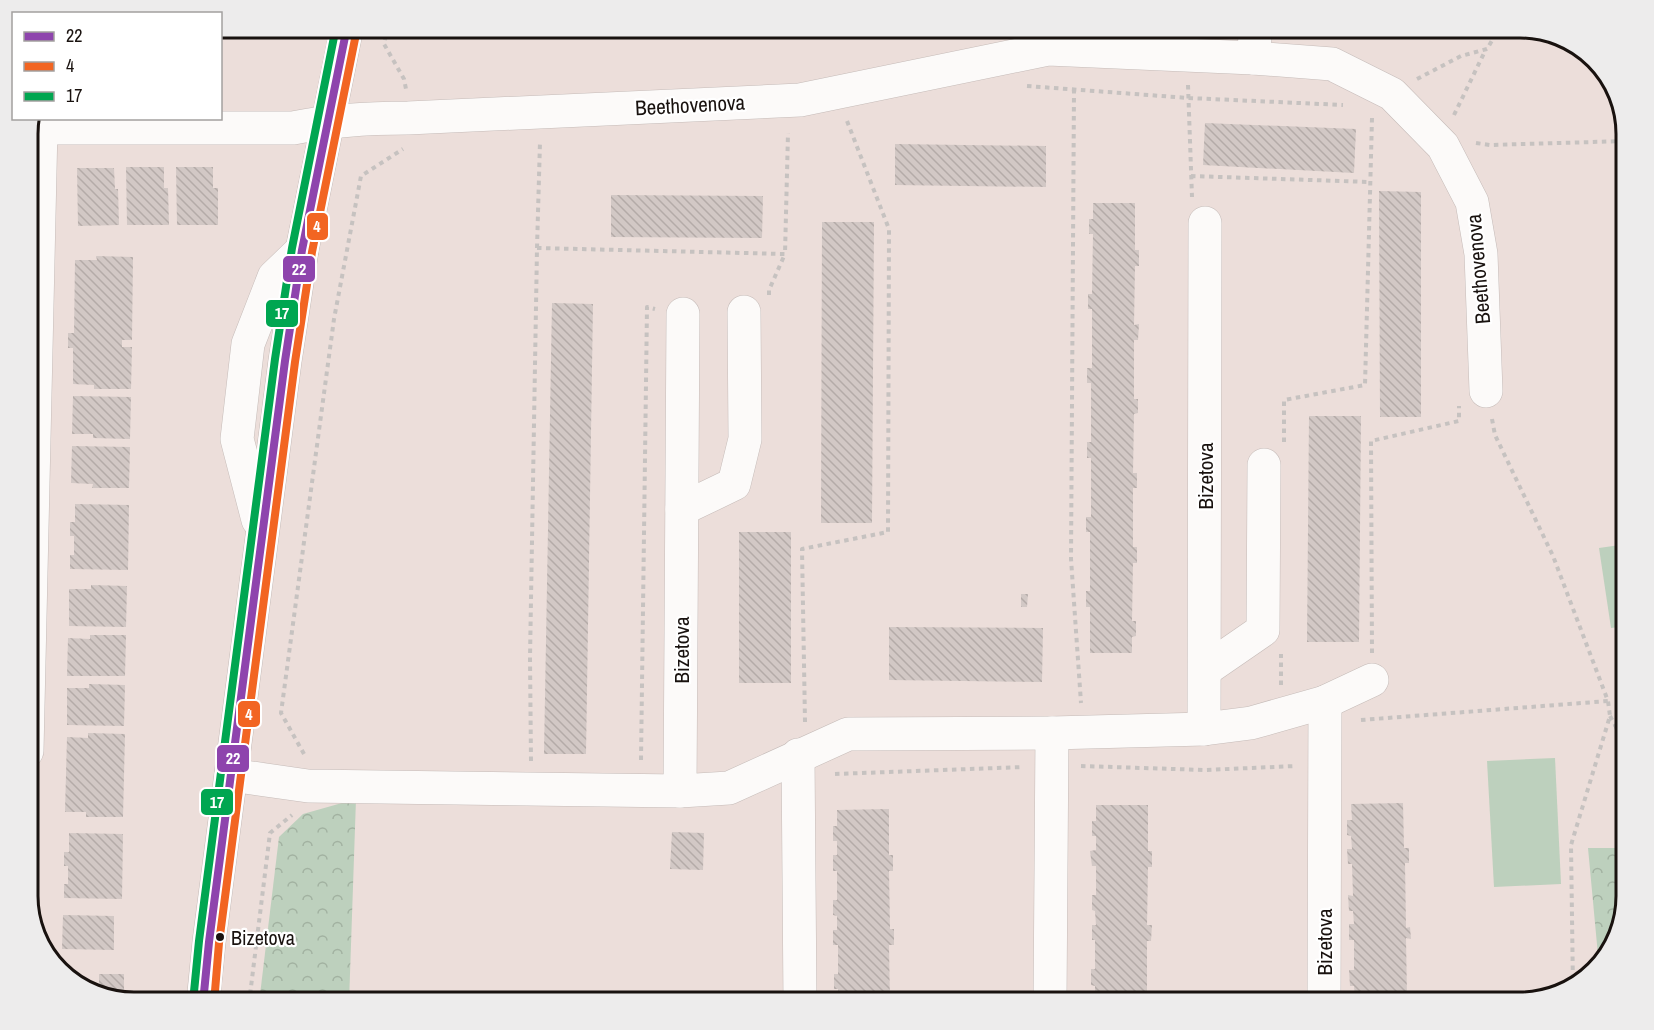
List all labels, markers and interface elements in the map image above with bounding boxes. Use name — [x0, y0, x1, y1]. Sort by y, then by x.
legend — [12, 12, 222, 120]
text: 22 — [66, 23, 82, 48]
text: 4 — [66, 53, 74, 78]
text: 17 — [66, 83, 82, 108]
street label: Beethovenova — [634, 88, 746, 122]
line badge: 4 — [306, 212, 329, 241]
street label: Beethovenova — [1459, 212, 1497, 325]
text: 4 — [313, 215, 321, 237]
line badge: 22 — [282, 255, 316, 283]
text: 22 — [292, 258, 306, 280]
line badge: 17 — [265, 299, 299, 328]
text: 17 — [275, 302, 289, 324]
street label: Bizetova — [1191, 442, 1220, 510]
street label: Bizetova — [667, 616, 696, 684]
line badge: 4 — [237, 700, 261, 728]
text: 4 — [245, 703, 253, 725]
line badge: 22 — [216, 744, 250, 773]
text: 22 — [226, 747, 240, 769]
line badge: 17 — [200, 788, 234, 816]
text: 17 — [210, 791, 224, 813]
street label: Bizetova — [1310, 908, 1339, 976]
place label: Bizetova — [231, 924, 295, 951]
marker: Bizetova — [214, 931, 226, 943]

